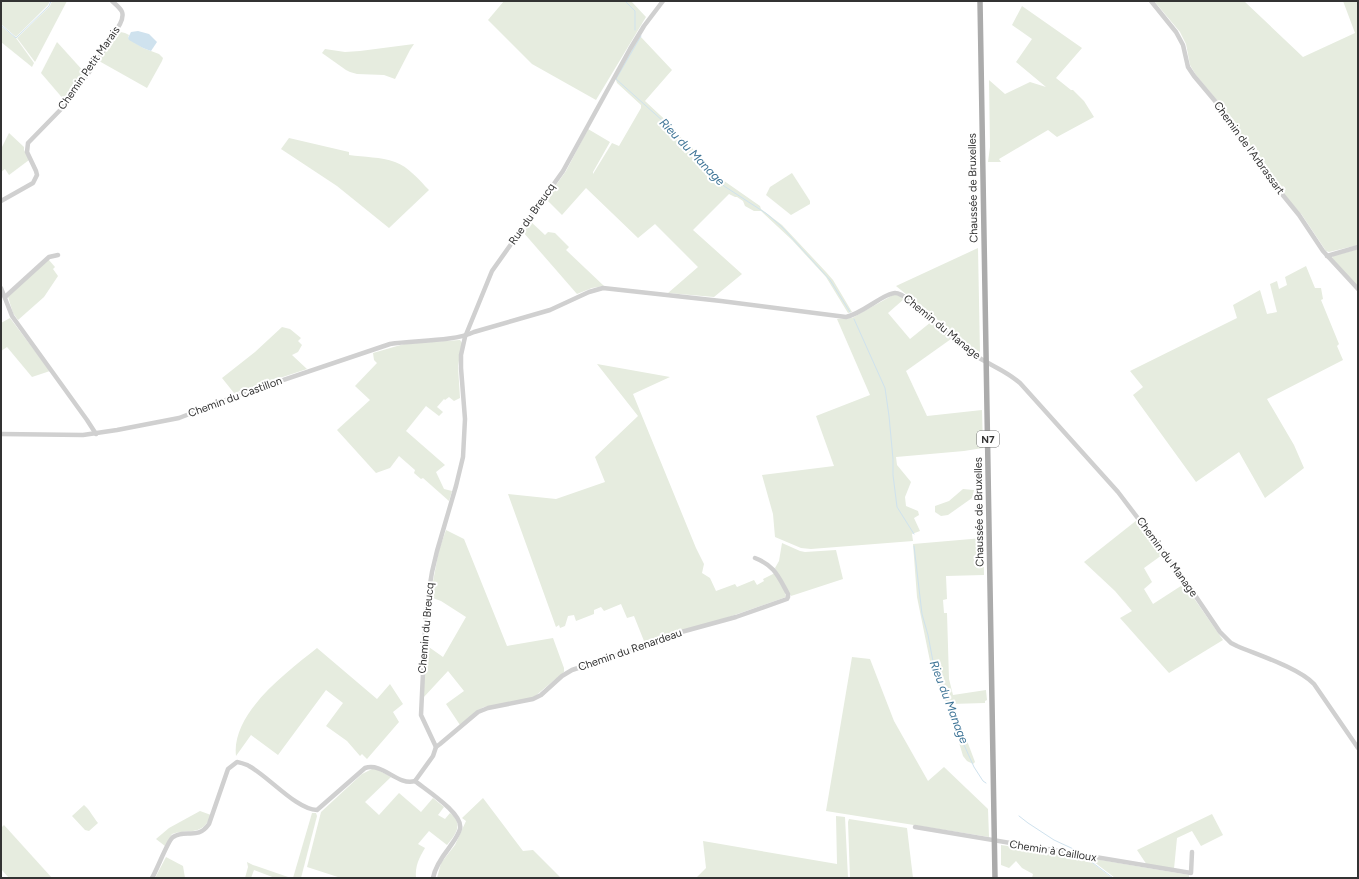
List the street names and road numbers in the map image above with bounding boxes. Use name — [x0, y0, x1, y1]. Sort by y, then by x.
street label: Chemin Petit Marais — [55, 24, 123, 112]
street label: Chemin de l'Arbrassart — [1211, 99, 1287, 197]
street label: Chaussée de Bruxelles — [966, 133, 980, 243]
street label: Rue du Breucq — [506, 181, 558, 247]
street label: Chemin du Manage — [901, 292, 983, 362]
street label: Chemin du Castillon — [186, 374, 284, 420]
road number: N7 — [977, 431, 999, 447]
street label: Chaussée de Bruxelles — [972, 457, 986, 567]
street label: Chemin du Manage — [1134, 515, 1200, 599]
street label: Chemin du Breucq — [416, 582, 436, 674]
street label: Chemin du Renardeau — [576, 626, 684, 674]
street label: Chemin à Cailloux — [1009, 838, 1098, 864]

